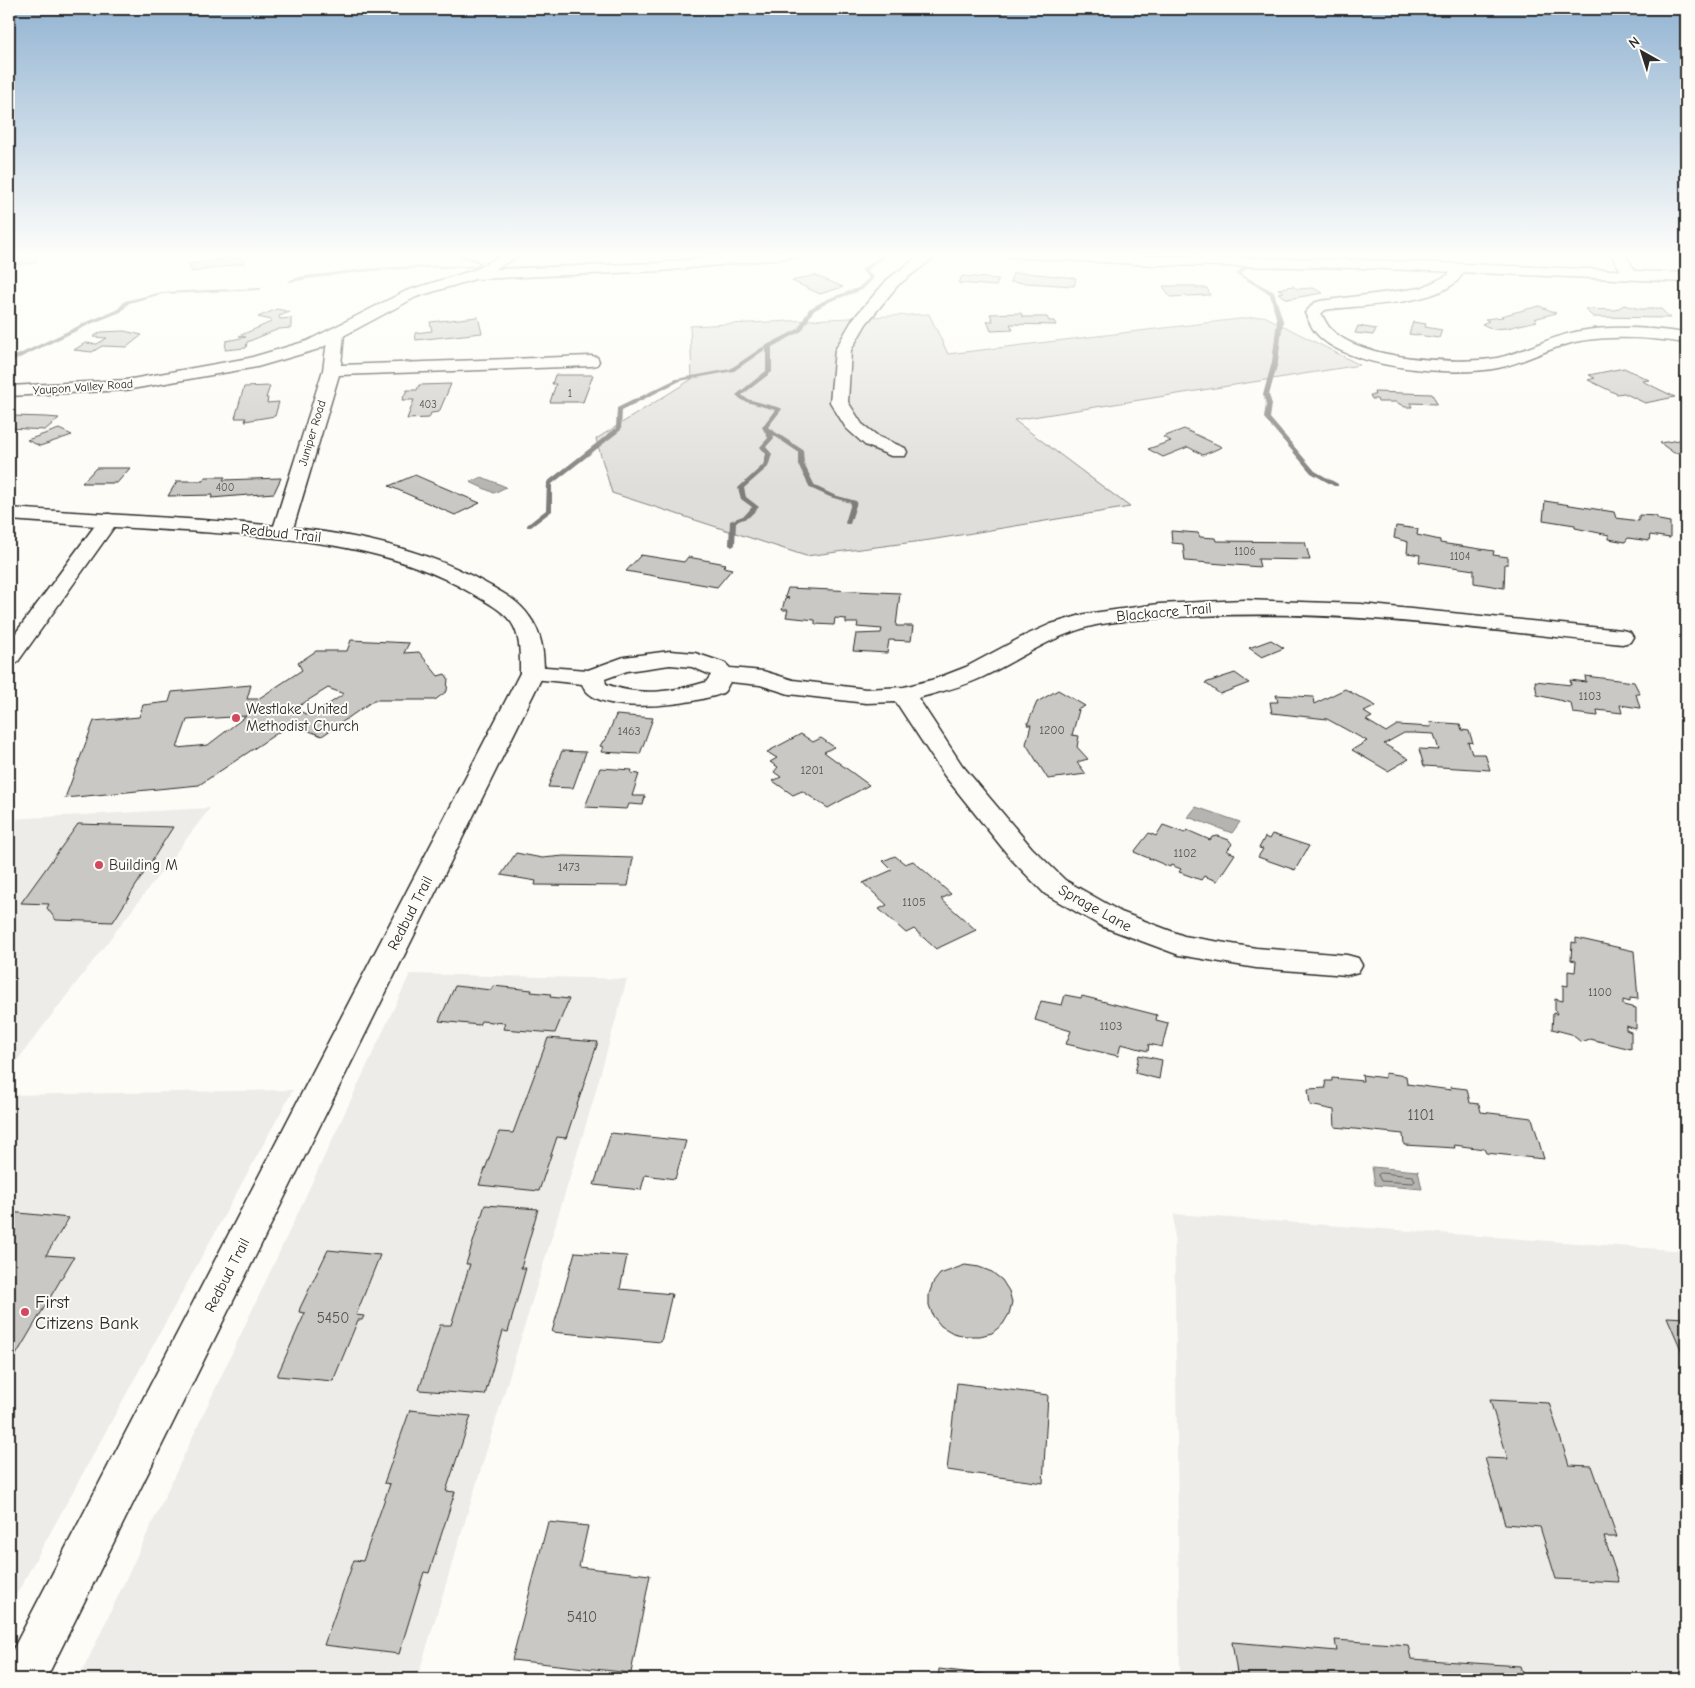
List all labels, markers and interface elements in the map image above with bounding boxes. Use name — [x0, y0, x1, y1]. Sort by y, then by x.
north arrow — [1618, 28, 1668, 78]
text: N — [1625, 33, 1643, 52]
street label: Yaupon Valley Road — [32, 377, 134, 397]
house number: 1 — [568, 387, 572, 400]
street label: Juniper Road — [295, 398, 329, 468]
house number: 403 — [419, 398, 437, 411]
house number: 400 — [216, 481, 234, 494]
street label: Redbud Trail — [240, 520, 322, 546]
house number: 1106 — [1234, 545, 1256, 558]
house number: 1104 — [1450, 550, 1470, 563]
street label: Blackacre Trail — [1116, 599, 1212, 625]
house number: 1103 — [1579, 689, 1601, 703]
place label: Westlake United Methodist Church — [246, 700, 359, 735]
marker: Westlake United Methodist Church — [230, 712, 242, 724]
house number: 1200 — [1039, 723, 1065, 737]
house number: 1463 — [617, 724, 641, 738]
house number: 1201 — [800, 763, 824, 777]
house number: 1102 — [1173, 846, 1197, 860]
place label: Building M — [109, 856, 178, 874]
marker: Building M — [93, 859, 105, 871]
house number: 1473 — [558, 860, 580, 874]
street label: Redbud Trail — [384, 873, 436, 953]
street label: Sprage Lane — [1055, 881, 1135, 936]
house number: 1105 — [902, 895, 926, 909]
house number: 1100 — [1588, 985, 1612, 999]
house number: 1103 — [1100, 1019, 1122, 1033]
house number: 1101 — [1408, 1106, 1435, 1124]
street label: Redbud Trail — [201, 1235, 253, 1315]
place label: First Citizens Bank — [35, 1292, 139, 1334]
marker: First Citizens Bank — [19, 1306, 31, 1318]
house number: 5450 — [317, 1309, 349, 1327]
house number: 5410 — [567, 1608, 597, 1626]

